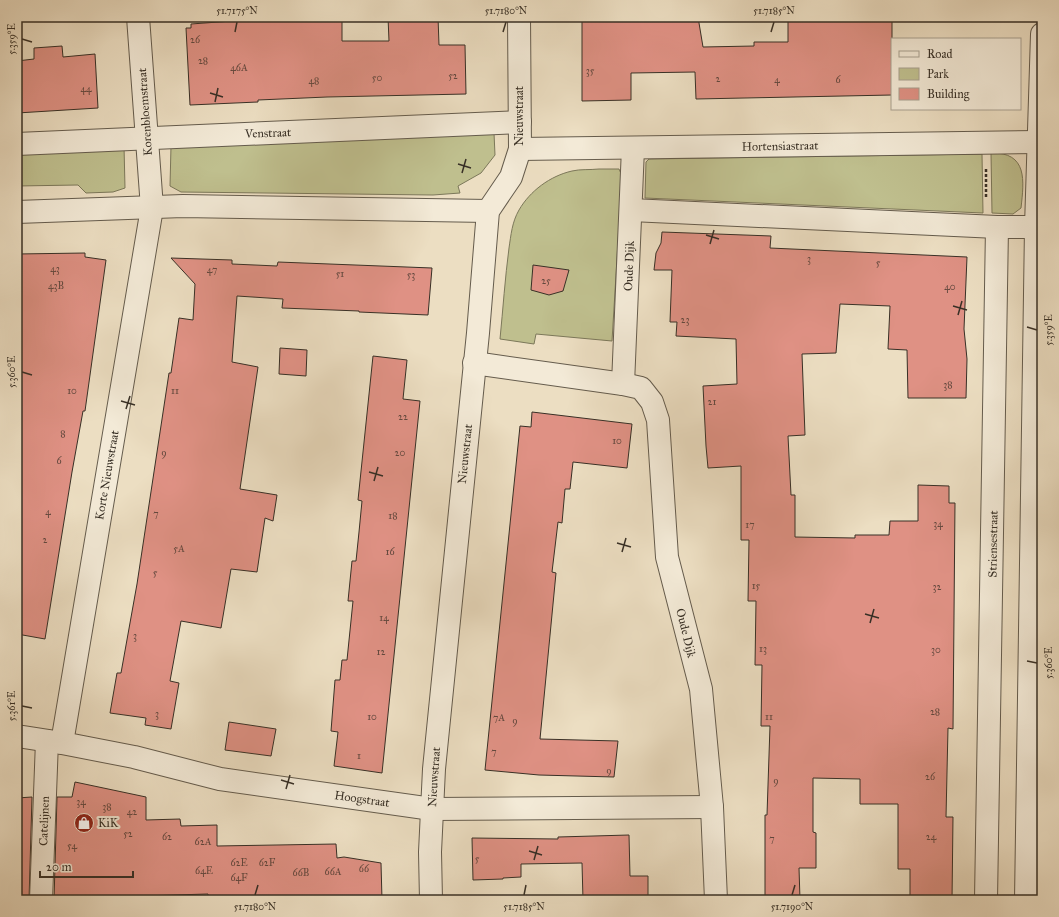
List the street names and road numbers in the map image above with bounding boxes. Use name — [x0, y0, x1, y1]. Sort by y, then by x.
street label: Korenbloemstraat — [135, 67, 155, 156]
street label: Nieuwstraat — [512, 85, 526, 146]
street label: Venstraat — [244, 125, 292, 141]
street label: Hortensiastraat — [741, 138, 819, 154]
street label: Oude Dijk — [621, 240, 637, 291]
street label: Nieuwstraat — [455, 423, 475, 485]
street label: Korte Nieuwstraat — [92, 428, 122, 521]
street label: Striensestraat — [985, 510, 1001, 578]
street label: Oude Dijk — [673, 607, 699, 660]
street label: Nieuwstraat — [425, 746, 443, 807]
street label: Hoogstraat — [333, 788, 391, 811]
street label: Catelijnen — [36, 795, 52, 846]

